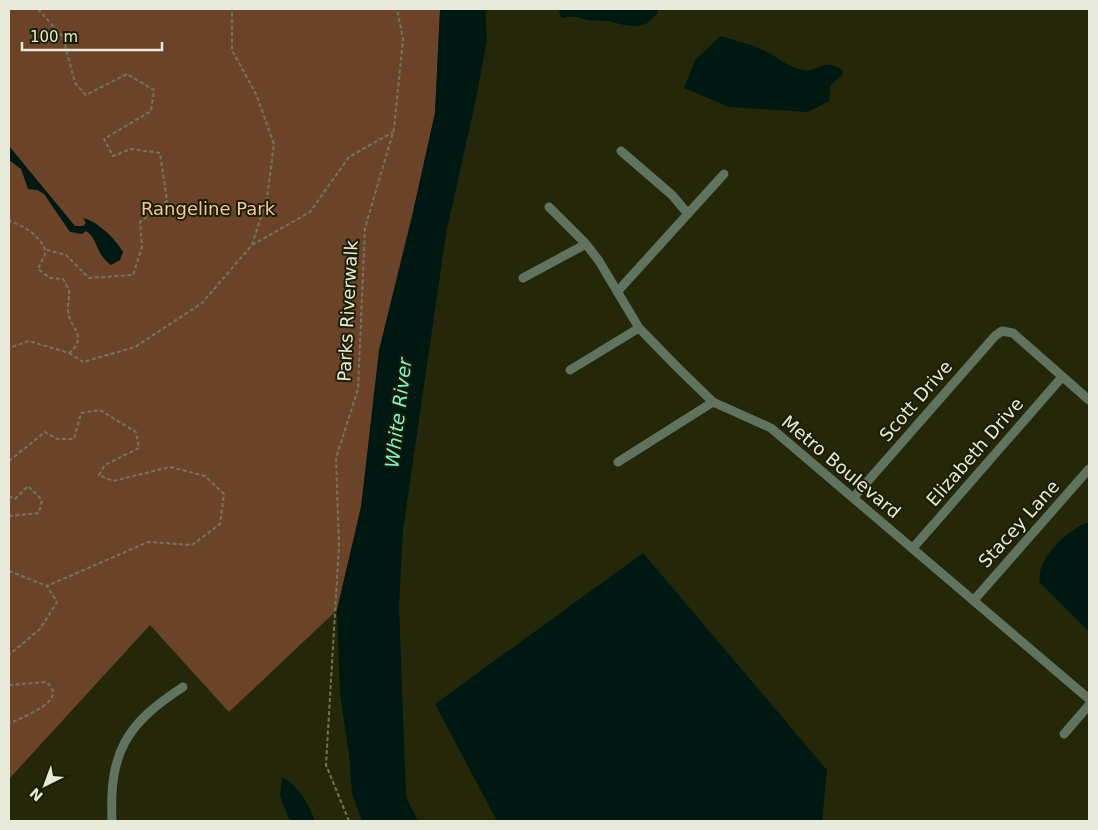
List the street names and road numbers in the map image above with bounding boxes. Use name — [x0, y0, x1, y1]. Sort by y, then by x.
street label: Parks Riverwalk — [333, 239, 362, 382]
street label: Scott Drive — [875, 356, 956, 445]
street label: Elizabeth Drive — [922, 393, 1027, 510]
street label: Metro Boulevard — [778, 411, 905, 522]
street label: Stacey Lane — [974, 476, 1063, 572]

